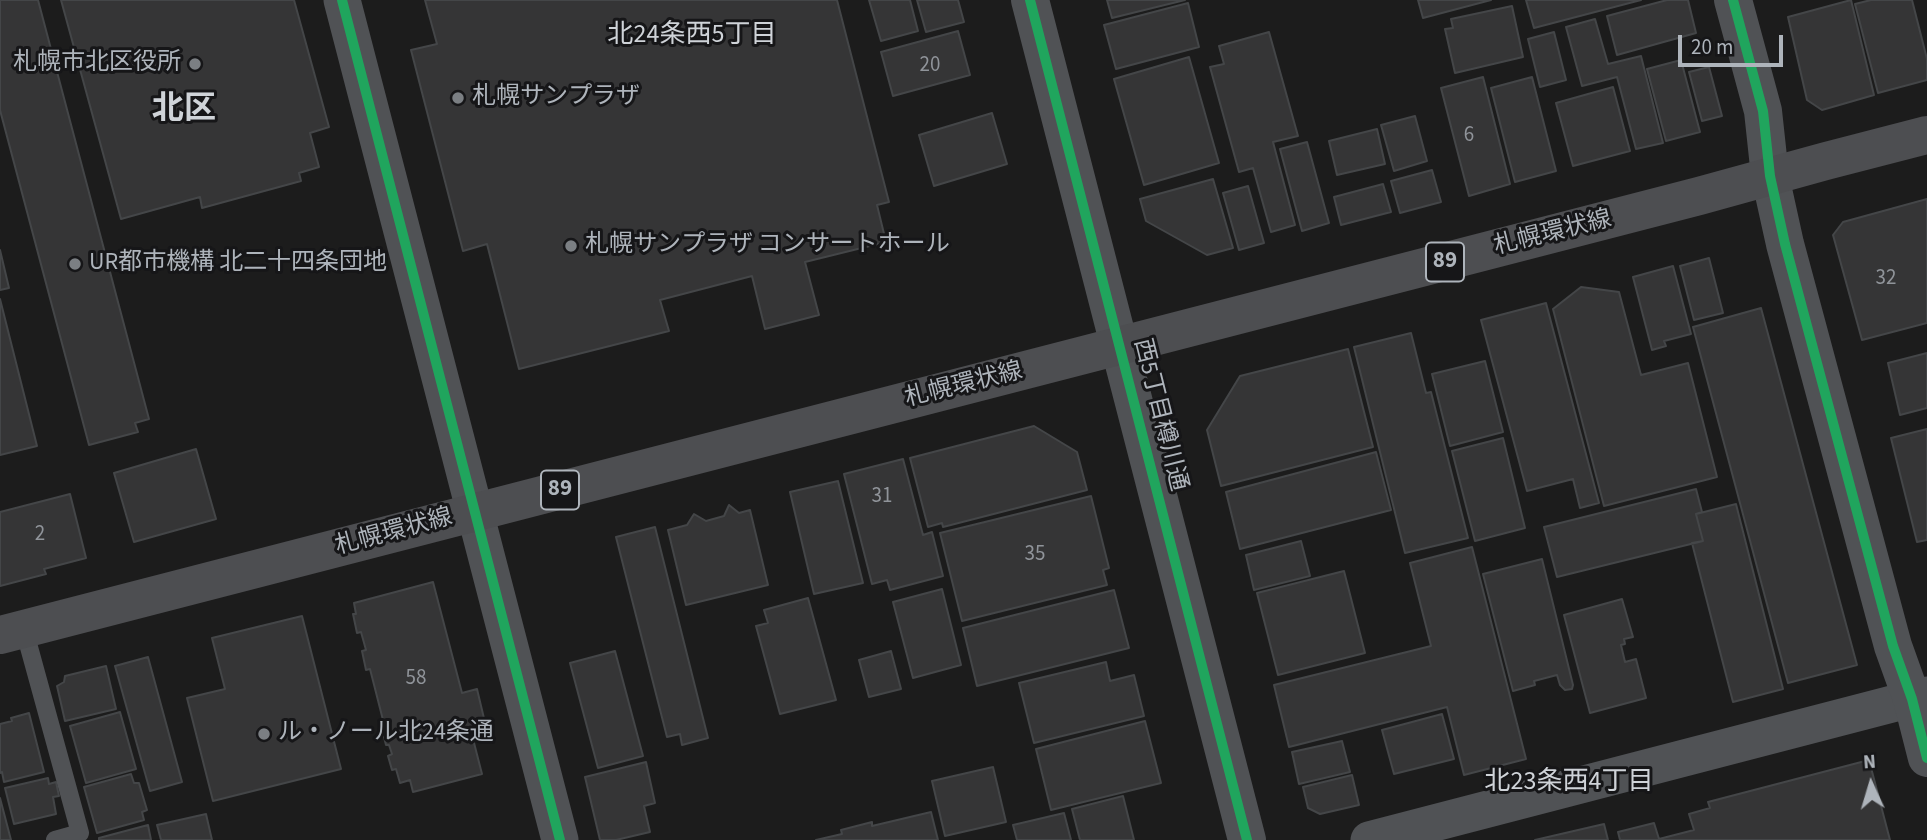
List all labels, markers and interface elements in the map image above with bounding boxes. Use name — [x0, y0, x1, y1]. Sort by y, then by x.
district label: 北24条西5丁目 — [608, 20, 776, 52]
scale bar — [1682, 21, 1787, 65]
text: 20 m — [1691, 32, 1733, 62]
place label: 札幌市北区役所 — [13, 50, 181, 78]
house number: 20 — [920, 53, 940, 79]
marker: 札幌市北区役所 — [187, 56, 203, 72]
place label: 札幌サンプラザ — [472, 84, 640, 112]
marker: 札幌サンプラザ — [450, 90, 466, 106]
district label: 北区 — [152, 92, 216, 130]
house number: 6 — [1464, 123, 1474, 149]
street label: 札幌環状線 — [1491, 206, 1615, 262]
place label: 札幌サンプラザ コンサートホール — [585, 232, 950, 260]
marker: 札幌サンプラザ コンサートホール — [563, 238, 579, 254]
road number: 89 — [1426, 243, 1464, 282]
place label: UR都市機構 北二十四条団地 — [89, 250, 387, 278]
marker: UR都市機構 北二十四条団地 — [67, 256, 83, 272]
house number: 32 — [1876, 266, 1896, 292]
street label: 西5丁目樽川通 — [1126, 336, 1192, 494]
street label: 札幌環状線 — [902, 358, 1026, 414]
road number: 89 — [541, 470, 579, 510]
house number: 31 — [872, 484, 892, 510]
street label: 札幌環状線 — [332, 504, 456, 562]
house number: 2 — [35, 522, 45, 548]
house number: 35 — [1025, 542, 1045, 568]
house number: 58 — [406, 666, 426, 692]
place label: ル・ノール北24条通 — [278, 720, 494, 748]
marker: ル・ノール北24条通 — [256, 726, 272, 742]
north arrow — [1836, 749, 1906, 819]
text: N — [1862, 749, 1877, 776]
district label: 北23条西4丁目 — [1485, 767, 1653, 799]

